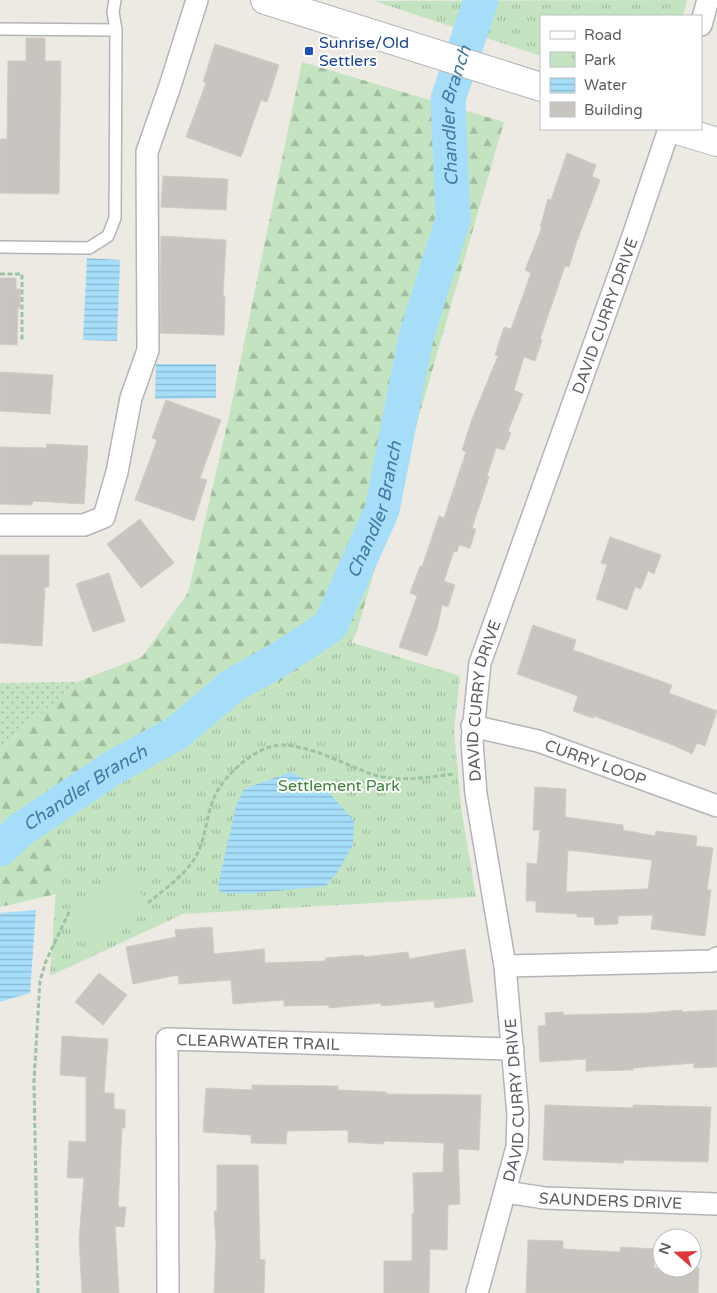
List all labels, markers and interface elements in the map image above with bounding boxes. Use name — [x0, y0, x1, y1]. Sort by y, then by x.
legend — [540, 15, 702, 130]
text: Road — [584, 26, 622, 44]
place label: Sunrise/Old Settlers — [319, 33, 409, 71]
water label: Chandler Branch — [436, 42, 476, 187]
marker: Sunrise/Old Settlers — [303, 45, 315, 57]
text: Park — [584, 51, 616, 69]
text: Water — [584, 76, 627, 94]
text: Building — [584, 101, 643, 119]
street label: DAVID CURRY DRIVE — [568, 235, 643, 397]
water label: Chandler Branch — [342, 438, 406, 581]
street label: DAVID CURRY DRIVE — [463, 617, 506, 782]
street label: CURRY LOOP — [542, 735, 649, 791]
water label: Chandler Branch — [19, 740, 152, 836]
park label: Settlement Park — [278, 776, 400, 796]
street label: DAVID CURRY DRIVE — [499, 1017, 529, 1184]
street label: CLEARWATER TRAIL — [176, 1030, 340, 1055]
street label: SAUNDERS DRIVE — [537, 1188, 683, 1214]
north arrow — [652, 1228, 702, 1278]
text: N — [655, 1241, 675, 1257]

